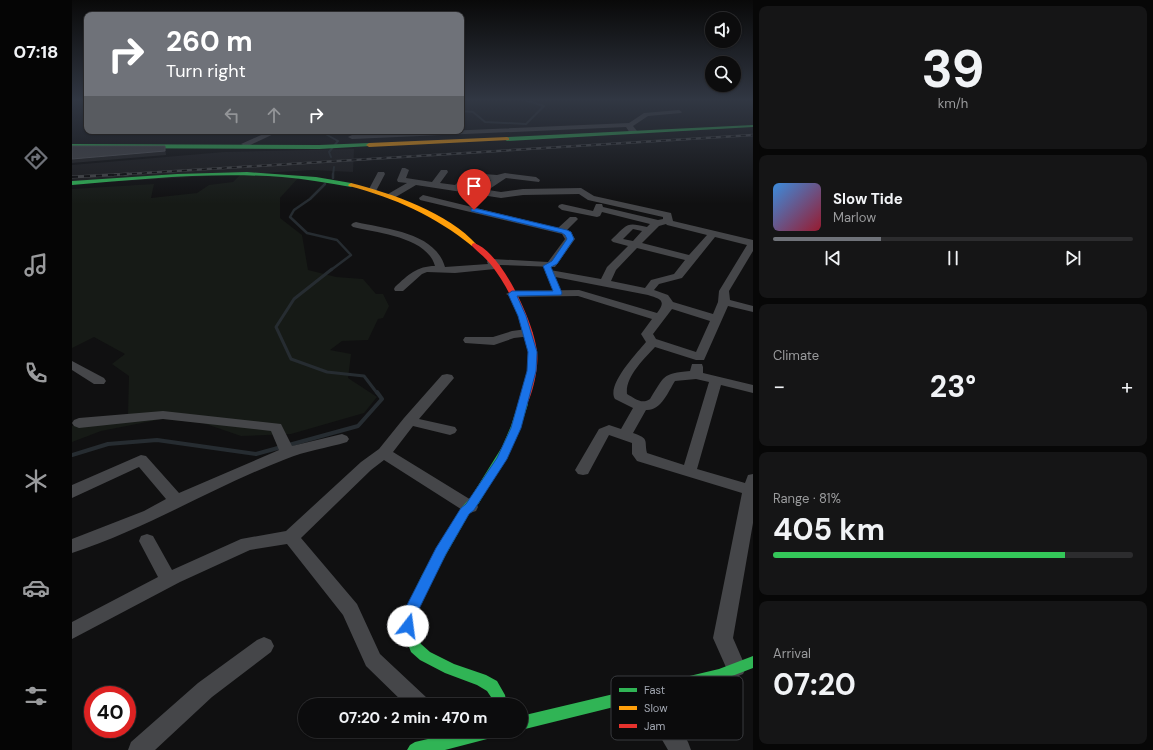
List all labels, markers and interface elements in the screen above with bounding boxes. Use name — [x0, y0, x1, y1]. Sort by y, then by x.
map controls — [705, 12, 741, 92]
button: sound — [705, 12, 741, 48]
text: 260 m — [166, 23, 253, 60]
icon: right — [100, 28, 152, 80]
text: 39 — [921, 35, 985, 103]
text: 07:18 — [14, 40, 58, 64]
button: search — [705, 56, 741, 92]
text: Turn right — [166, 59, 246, 83]
text: km/h — [938, 95, 968, 112]
icon: left — [221, 104, 243, 126]
icon: ahead — [263, 104, 285, 126]
icon: right — [305, 104, 327, 126]
icon: directions — [22, 144, 50, 172]
pin — [457, 169, 491, 210]
icon: arrive — [463, 175, 485, 197]
text: Slow Tide — [833, 189, 903, 209]
text: Marlow — [833, 209, 876, 226]
icon: previous — [822, 247, 844, 269]
icon: pause — [942, 247, 964, 269]
icon: next — [1062, 247, 1084, 269]
icon: music — [22, 251, 50, 279]
text: Climate — [773, 347, 819, 364]
icon: phone — [22, 359, 50, 387]
text: 23° — [930, 367, 976, 406]
text: − — [773, 372, 785, 401]
text: + — [1121, 372, 1133, 401]
icon: climate — [22, 467, 50, 495]
text: Range · 81% — [773, 490, 841, 507]
text: 405 km — [773, 510, 885, 549]
icon: car — [22, 574, 50, 602]
position arrow — [387, 605, 429, 647]
text: Arrival — [773, 645, 811, 662]
text: 07:20 — [773, 665, 856, 704]
legend — [611, 676, 743, 740]
icon: filters — [22, 682, 50, 710]
text: Fast — [644, 683, 665, 697]
speed limit sign: 40 — [84, 686, 136, 738]
text: Slow — [644, 701, 668, 715]
text: 07:20 · 2 min · 470 m — [339, 708, 487, 728]
text: Jam — [644, 719, 665, 733]

